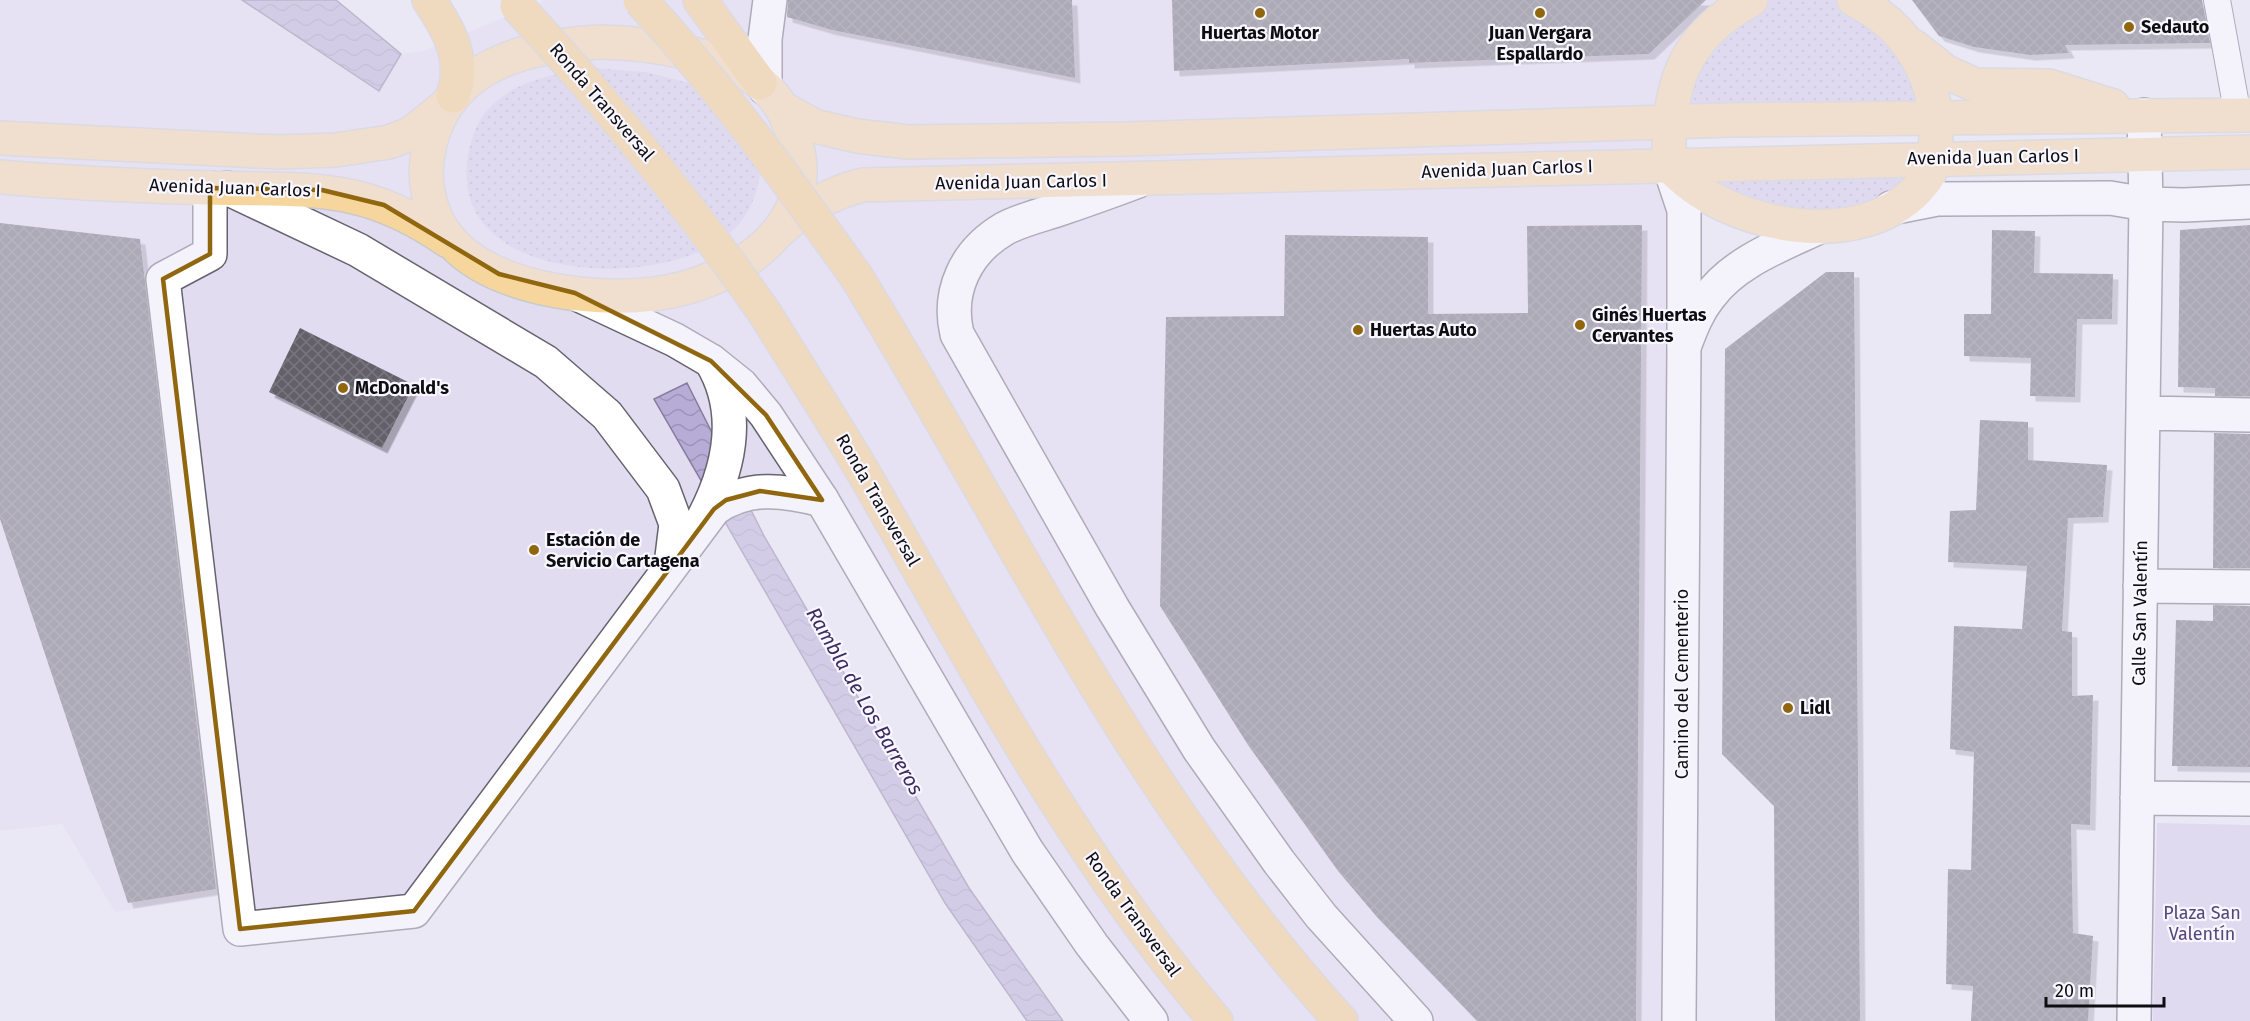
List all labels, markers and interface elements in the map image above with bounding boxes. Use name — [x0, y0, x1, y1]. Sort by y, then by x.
marker: Huertas Motor — [1253, 6, 1267, 20]
marker: Juan Vergara Espallardo — [1533, 6, 1547, 20]
place label: Sedauto — [2141, 16, 2209, 38]
marker: Sedauto — [2122, 20, 2136, 34]
place label: Huertas Motor — [1201, 22, 1320, 44]
place label: Juan Vergara Espallardo — [1487, 22, 1592, 65]
street label: Ronda Transversal — [545, 39, 659, 165]
street label: Avenida Juan Carlos I — [1907, 145, 2079, 169]
street label: Avenida Juan Carlos I — [1421, 155, 1593, 183]
street label: Avenida Juan Carlos I — [935, 170, 1107, 194]
street label: Avenida Juan Carlos I — [149, 174, 321, 202]
place label: Ginés Huertas Cervantes — [1592, 304, 1707, 347]
marker: Ginés Huertas Cervantes — [1573, 318, 1587, 332]
place label: Huertas Auto — [1370, 319, 1477, 341]
marker: Huertas Auto — [1351, 323, 1365, 337]
place label: McDonald's — [355, 377, 449, 399]
marker: McDonald's — [336, 381, 350, 395]
street label: Ronda Transversal — [831, 430, 925, 570]
place label: Estación de Servicio Cartagena — [546, 529, 700, 572]
street label: Calle San Valentín — [2128, 540, 2152, 686]
marker: Estación de Servicio Cartagena — [527, 543, 541, 557]
street label: Camino del Cementerio — [1671, 589, 1693, 779]
water label: Rambla de Los Barreros — [801, 603, 929, 799]
place label: Lidl — [1800, 697, 1831, 719]
marker: Lidl — [1781, 701, 1795, 715]
street label: Ronda Transversal — [1080, 847, 1186, 981]
park label: Plaza San Valentín — [2163, 902, 2241, 945]
scale bar — [2046, 970, 2164, 1008]
text: 20 m — [2055, 980, 2094, 1002]

